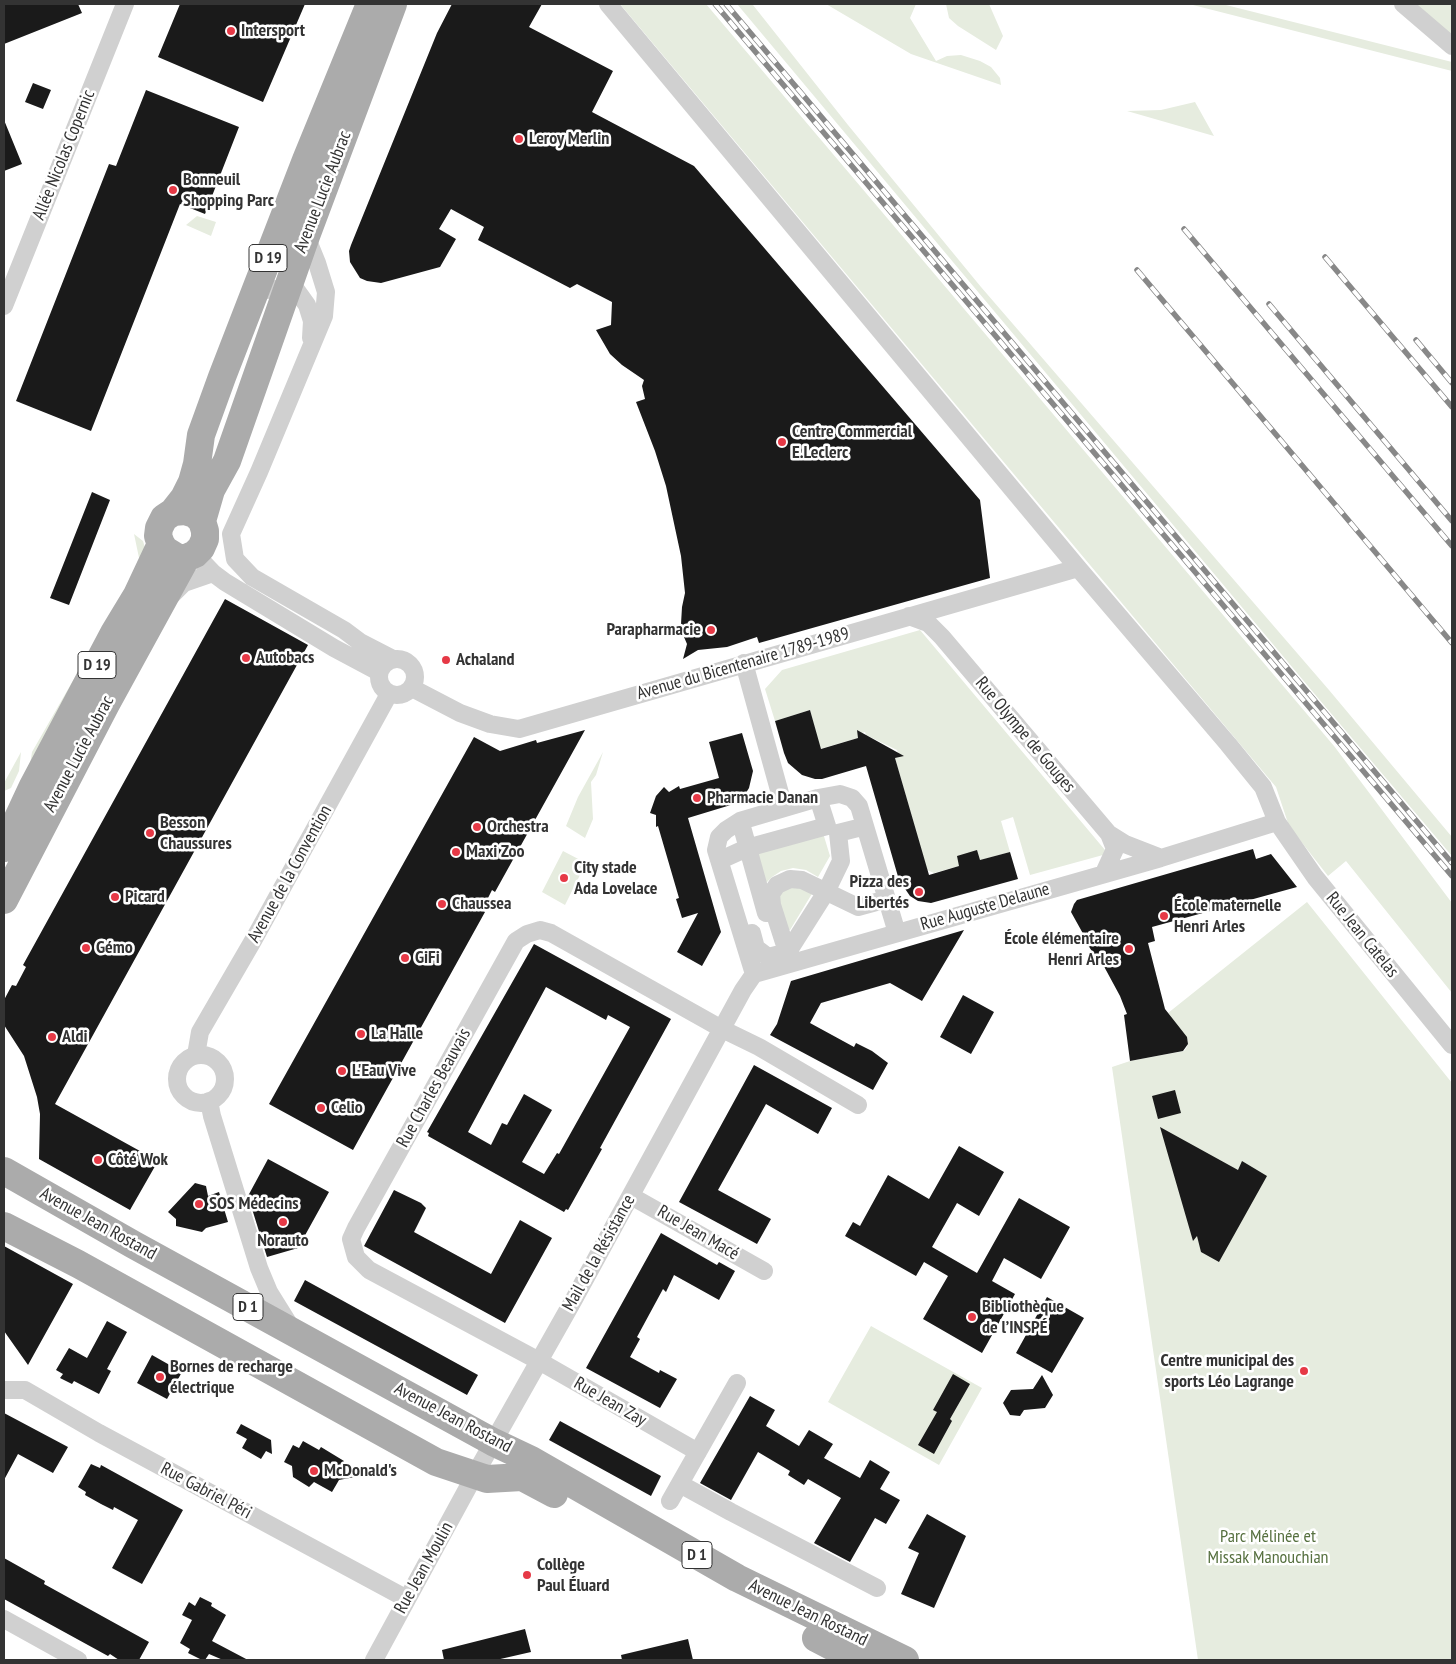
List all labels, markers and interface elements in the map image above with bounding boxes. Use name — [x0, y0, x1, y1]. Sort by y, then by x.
place label: Intersport — [241, 20, 305, 42]
marker: Intersport — [225, 25, 237, 37]
street label: Allée Nicolas Copernic — [28, 87, 100, 223]
street label: Avenue Lucie Aubrac — [290, 128, 356, 256]
place label: Leroy Merlin — [529, 128, 609, 150]
marker: Leroy Merlin — [513, 133, 525, 145]
place label: Bonneuil Shopping Parc — [183, 169, 274, 212]
marker: Bonneuil Shopping Parc — [167, 184, 179, 196]
road number: D 19 — [249, 244, 287, 272]
place label: Centre Commercial E.Leclerc — [792, 421, 912, 464]
marker: Centre Commercial E.Leclerc — [776, 436, 788, 448]
place label: Parapharmacie — [606, 619, 701, 641]
street label: Avenue du Bicentenaire 1789-1989 — [634, 623, 852, 705]
marker: Parapharmacie — [705, 624, 717, 636]
place label: Autobacs — [256, 647, 314, 669]
place label: Achaland — [456, 649, 514, 671]
road number: D 19 — [78, 652, 116, 678]
marker: Autobacs — [240, 652, 252, 664]
marker: Achaland — [440, 654, 452, 666]
street label: Rue Olympe de Gouges — [970, 673, 1080, 797]
street label: Avenue Lucie Aubrac — [39, 692, 119, 816]
place label: Pharmacie Danan — [707, 787, 818, 809]
marker: Pharmacie Danan — [691, 792, 703, 804]
street label: Avenue de la Convention — [243, 801, 337, 947]
place label: Besson Chaussures — [160, 812, 232, 854]
place label: Orchestra — [487, 816, 549, 838]
marker: Orchestra — [471, 821, 483, 833]
marker: Besson Chaussures — [144, 827, 156, 839]
place label: Maxi Zoo — [466, 841, 525, 863]
marker: Maxi Zoo — [450, 846, 462, 858]
place label: City stade Ada Lovelace — [574, 857, 658, 900]
place label: Pizza des Libertés — [850, 871, 909, 914]
marker: City stade Ada Lovelace — [558, 872, 570, 884]
street label: Rue Auguste Delaune — [918, 878, 1052, 936]
place label: Picard — [125, 886, 165, 908]
marker: Pizza des Libertés — [913, 886, 925, 898]
street label: Rue Jean Catelas — [1321, 888, 1403, 982]
marker: Picard — [109, 891, 121, 903]
place label: Chaussea — [452, 893, 512, 915]
place label: École maternelle Henri Arles — [1174, 895, 1281, 938]
marker: Chaussea — [436, 898, 448, 910]
marker: École maternelle Henri Arles — [1158, 910, 1170, 922]
place label: École élémentaire Henri Arles — [1004, 928, 1119, 971]
place label: Gémo — [96, 937, 133, 959]
marker: Gémo — [80, 942, 92, 954]
marker: École élémentaire Henri Arles — [1123, 943, 1135, 955]
place label: GiFi — [415, 947, 440, 969]
marker: GiFi — [399, 952, 411, 964]
place label: La Halle — [371, 1023, 423, 1045]
street label: Rue Charles Beauvais — [392, 1025, 476, 1151]
place label: Aldi — [62, 1026, 87, 1048]
marker: La Halle — [355, 1028, 367, 1040]
marker: Aldi — [46, 1031, 58, 1043]
place label: L'Eau Vive — [352, 1060, 416, 1082]
marker: L'Eau Vive — [336, 1065, 348, 1077]
place label: Celio — [331, 1097, 363, 1119]
marker: Celio — [315, 1102, 327, 1114]
place label: Côté Wok — [108, 1149, 168, 1171]
marker: Côté Wok — [92, 1154, 104, 1166]
street label: Avenue Jean Rostand — [36, 1183, 160, 1265]
street label: Mail de la Résistance — [558, 1191, 640, 1315]
place label: SOS Médecins — [209, 1193, 299, 1215]
marker: SOS Médecins — [193, 1198, 205, 1210]
street label: Rue Jean Macé — [653, 1201, 743, 1265]
marker: Norauto — [277, 1216, 289, 1228]
place label: Norauto — [257, 1230, 309, 1252]
road number: D 1 — [233, 1294, 263, 1320]
place label: Bibliothèque de l’INSPÉ — [982, 1296, 1064, 1338]
marker: Bibliothèque de l’INSPÉ — [966, 1311, 978, 1323]
place label: Centre municipal des sports Léo Lagrange — [1161, 1350, 1294, 1392]
place label: Bornes de recharge électrique — [170, 1356, 293, 1398]
marker: Centre municipal des sports Léo Lagrange — [1298, 1365, 1310, 1377]
marker: Bornes de recharge électrique — [154, 1371, 166, 1383]
street label: Rue Jean Zay — [570, 1373, 650, 1431]
street label: Avenue Jean Rostand — [391, 1378, 515, 1458]
street label: Rue Gabriel Péri — [157, 1458, 255, 1524]
place label: McDonald's — [324, 1460, 397, 1482]
marker: McDonald's — [308, 1465, 320, 1477]
street label: Rue Jean Moulin — [390, 1518, 458, 1618]
park label: Parc Mélinée et Missak Manouchian — [1207, 1526, 1329, 1568]
road number: D 1 — [682, 1542, 712, 1568]
place label: Collège Paul Éluard — [537, 1554, 610, 1596]
marker: Collège Paul Éluard — [521, 1569, 533, 1581]
street label: Avenue Jean Rostand — [745, 1575, 871, 1651]

